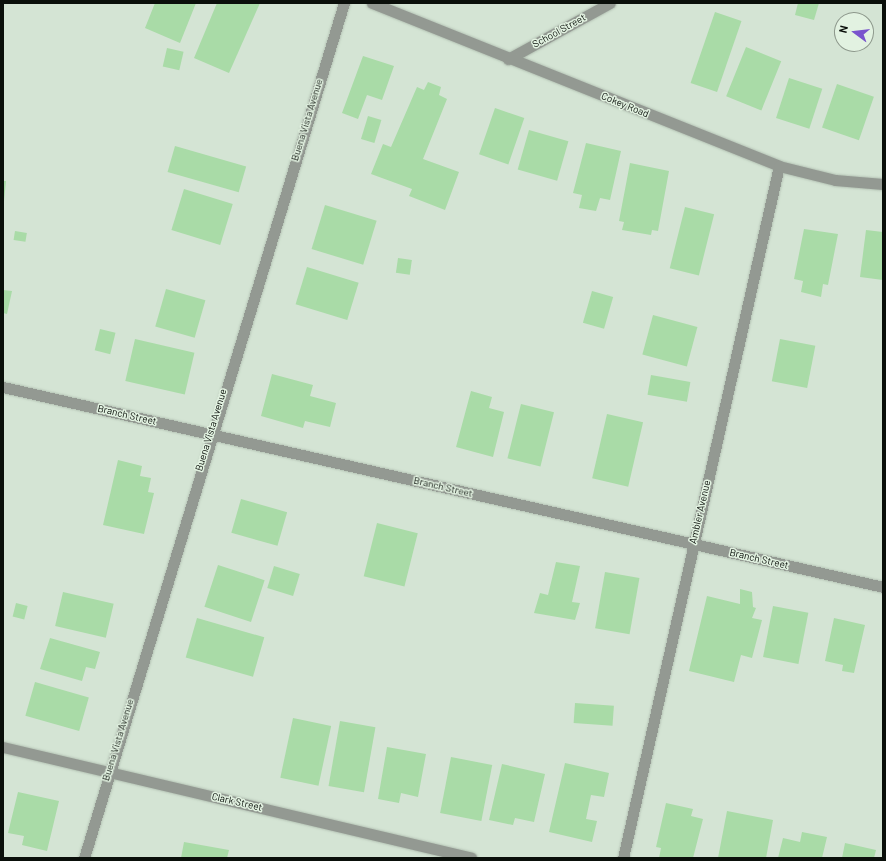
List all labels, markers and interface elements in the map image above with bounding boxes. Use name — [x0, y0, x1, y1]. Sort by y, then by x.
street label: School Street — [530, 11, 588, 51]
north arrow — [834, 12, 874, 52]
text: N — [836, 24, 850, 34]
street label: Buena Vista Avenue — [289, 78, 325, 162]
street label: Cokey Road — [599, 90, 651, 120]
street label: Buena Vista Avenue — [193, 388, 229, 472]
street label: Branch Street — [96, 402, 158, 428]
street label: Branch Street — [412, 474, 474, 500]
street label: Ambler Avenue — [687, 479, 713, 545]
street label: Branch Street — [728, 546, 790, 572]
street label: Buena Vista Avenue — [100, 698, 136, 782]
street label: Clark Street — [211, 790, 263, 814]

